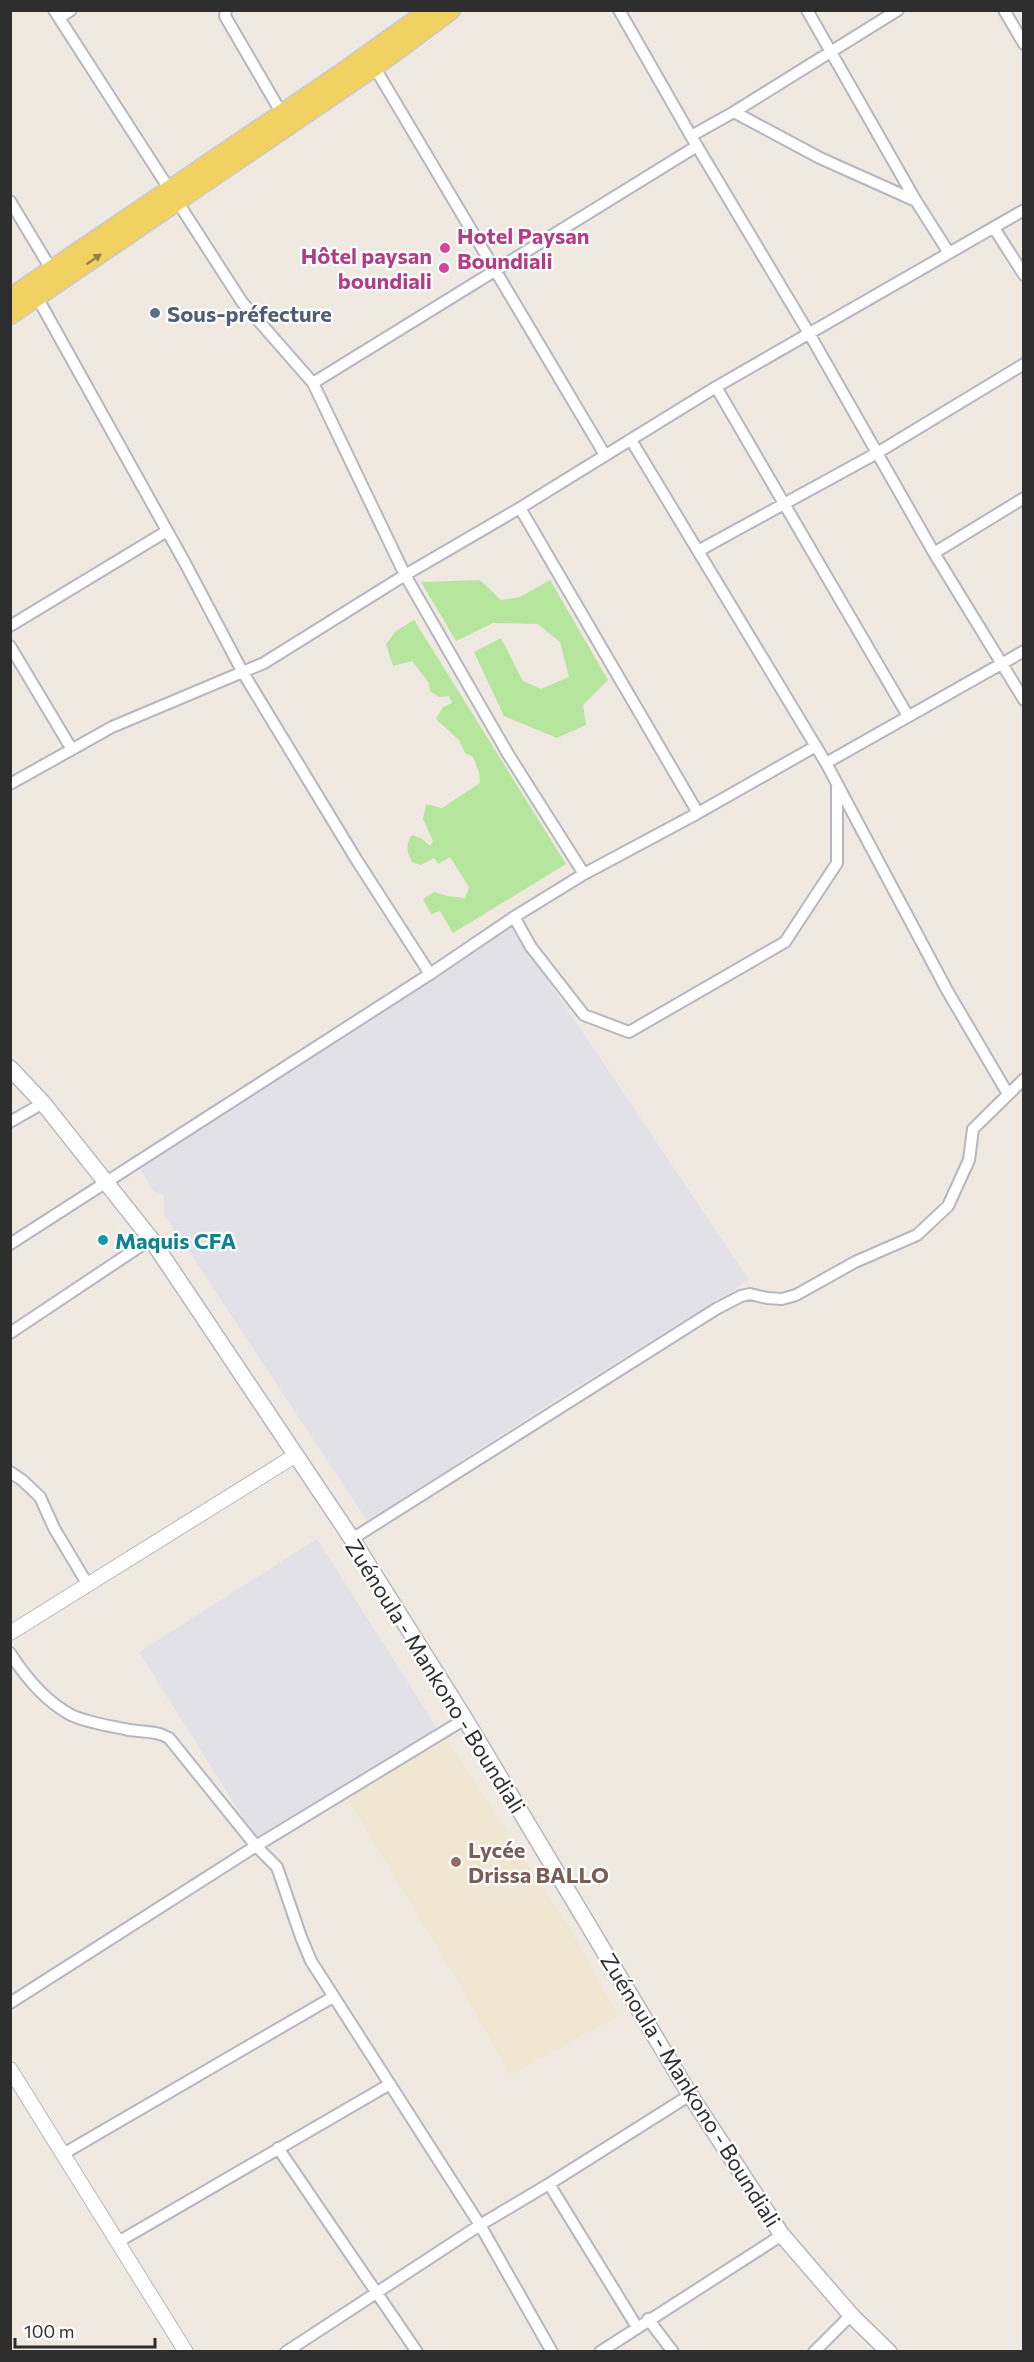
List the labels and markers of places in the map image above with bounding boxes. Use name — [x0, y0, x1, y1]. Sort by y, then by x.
place label: Hotel Paysan Boundiali — [457, 222, 590, 274]
marker: Hotel Paysan Boundiali — [438, 241, 452, 255]
place label: Hôtel paysan boundiali — [301, 242, 432, 294]
marker: Hôtel paysan boundiali — [437, 261, 451, 275]
place label: Sous-préfecture — [167, 300, 332, 327]
marker: Sous-préfecture — [148, 306, 162, 320]
place label: Maquis CFA — [115, 1227, 237, 1254]
marker: Maquis CFA — [96, 1233, 110, 1247]
place label: Lycée Drissa BALLO — [468, 1836, 609, 1888]
marker: Lycée Drissa BALLO — [449, 1855, 463, 1869]

